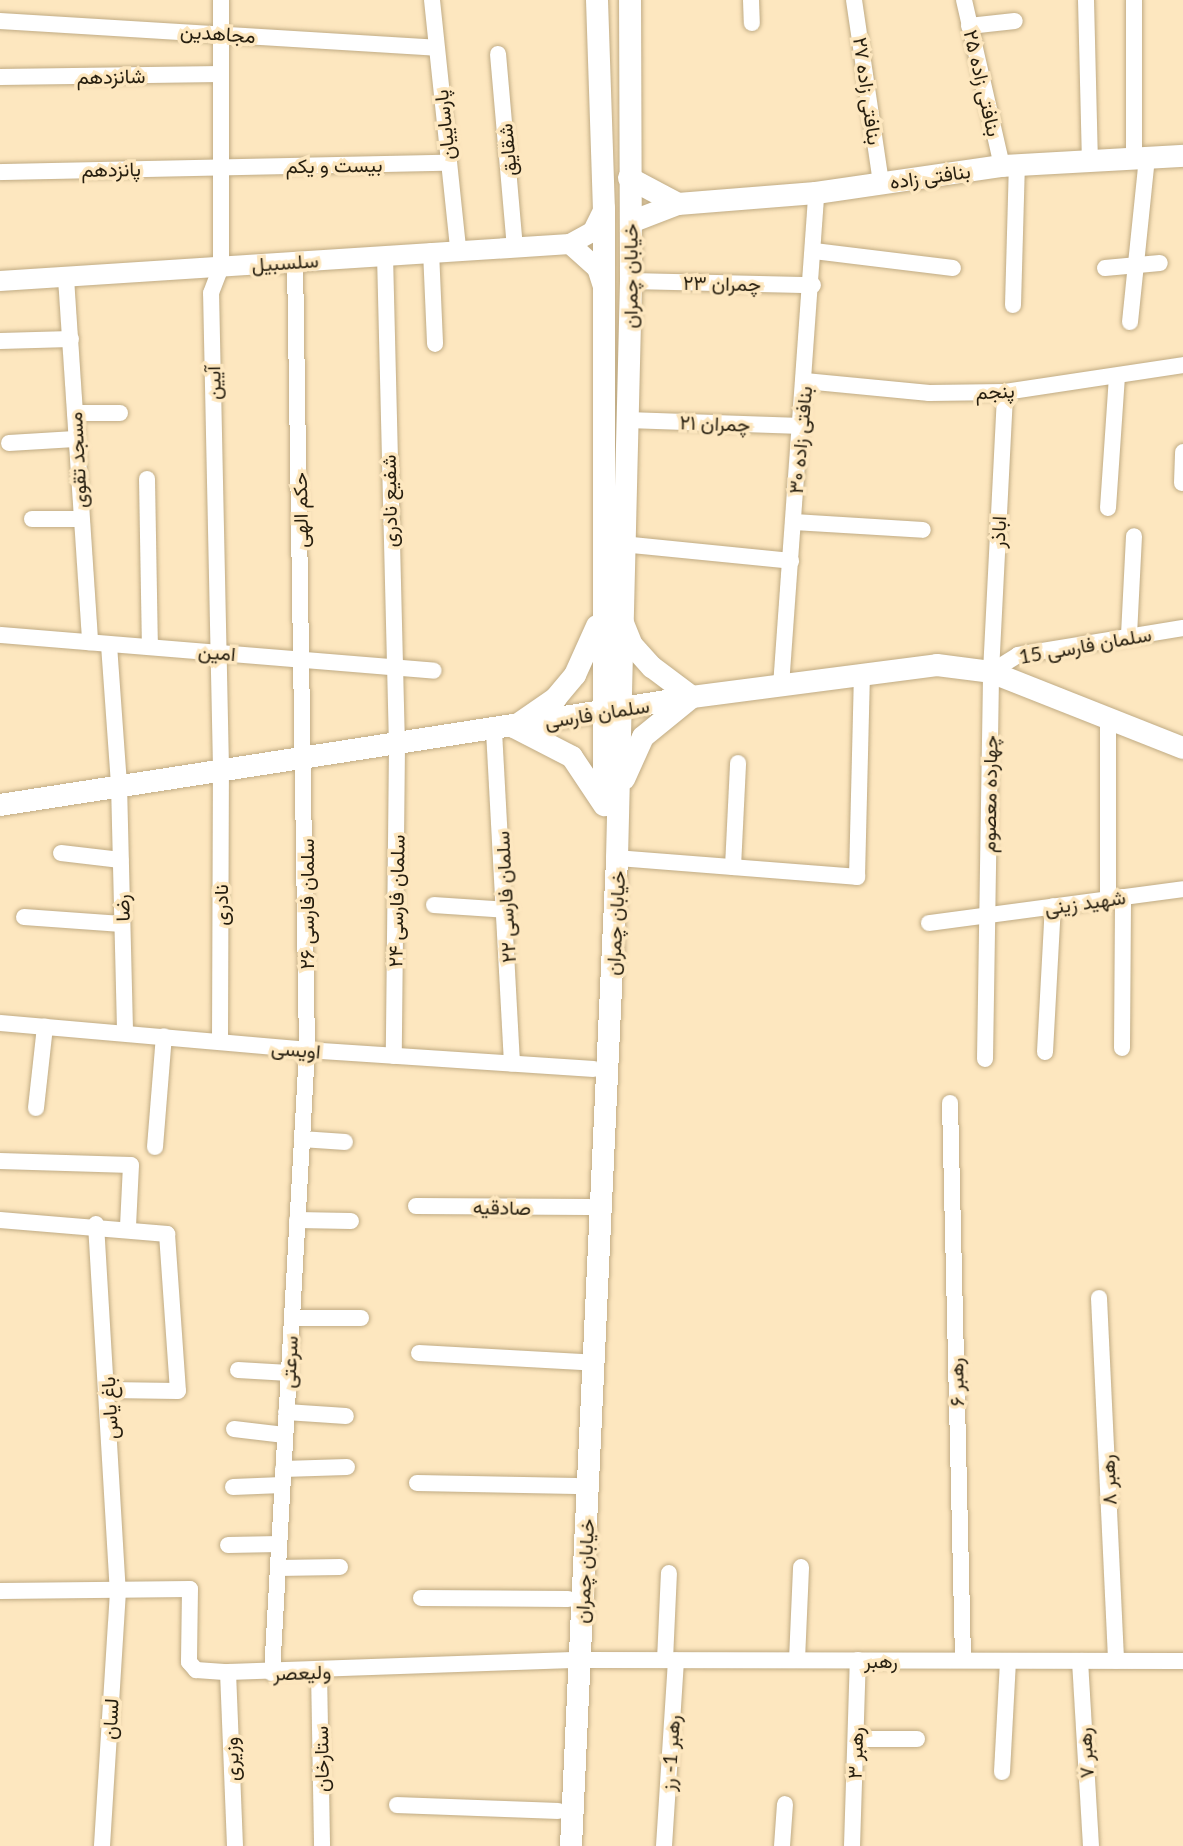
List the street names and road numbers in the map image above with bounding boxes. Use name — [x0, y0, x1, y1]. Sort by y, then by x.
street label: مجاهدین — [180, 18, 256, 48]
street label: بنافتی زاده ۲۵ — [959, 27, 1007, 139]
street label: بنافتی زاده ۲۷ — [849, 36, 887, 146]
street label: شانزدهم — [76, 63, 146, 89]
street label: پارساییان — [428, 89, 460, 161]
street label: شقایق — [493, 123, 521, 177]
street label: بیست و یکم — [285, 152, 383, 178]
street label: پانزدهم — [81, 156, 141, 182]
street label: بنافتی زاده — [888, 158, 972, 194]
street label: خیابان چمران — [618, 223, 642, 329]
street label: سلسبیل — [251, 248, 319, 276]
street label: چمران ۲۳ — [683, 270, 761, 296]
street label: آیین — [201, 366, 225, 400]
street label: پنجم — [975, 378, 1015, 404]
street label: بنافتی زاده ۳۰ — [783, 385, 817, 495]
street label: چمران ۲۱ — [679, 410, 751, 436]
street label: مسجد تقوی — [62, 411, 92, 509]
street label: شفیع نادری — [376, 454, 402, 548]
street label: حکم الهی — [287, 472, 313, 548]
street label: اباذر — [985, 515, 1011, 549]
street label: سلمان فارسی 15 — [1017, 622, 1153, 668]
street label: امین — [197, 638, 237, 666]
street label: سلمان فارسی — [543, 693, 651, 733]
street label: چهارده معصوم — [976, 735, 1002, 853]
street label: سلمان فارسی ۲۲ — [490, 830, 520, 964]
street label: سلمان فارسی ۲۴ — [383, 834, 409, 968]
street label: سلمان فارسی ۲۶ — [294, 838, 318, 970]
street label: خیابان چمران — [600, 870, 630, 976]
street label: نادری — [208, 884, 232, 926]
street label: شهید زینی — [1043, 884, 1127, 920]
street label: رضا — [110, 894, 134, 922]
street label: اویسی — [270, 1035, 322, 1063]
street label: صادقیه — [473, 1194, 531, 1220]
street label: سرعتی — [276, 1335, 302, 1389]
street label: رهبر ۶ — [944, 1357, 968, 1407]
street label: باغ یاس — [95, 1376, 123, 1440]
street label: رهبر ۸ — [1095, 1454, 1121, 1506]
street label: خیابان چمران — [569, 1518, 599, 1624]
street label: رهبر — [864, 1648, 898, 1672]
street label: ولیعصر — [272, 1659, 332, 1685]
street label: لسان — [97, 1698, 123, 1740]
street label: رهبر 1- رز — [655, 1714, 685, 1792]
street label: ستارخان — [308, 1726, 334, 1792]
street label: رهبر ۳ — [842, 1727, 868, 1779]
street label: رهبر ۷ — [1072, 1727, 1098, 1779]
street label: وزیری — [218, 1736, 244, 1782]

